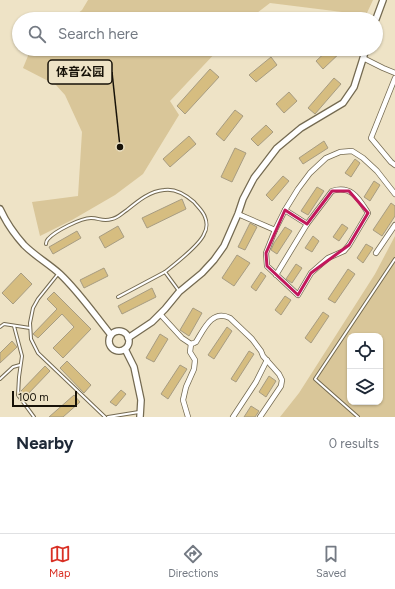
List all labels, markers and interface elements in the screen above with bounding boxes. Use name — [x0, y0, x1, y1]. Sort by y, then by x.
search box — [12, 12, 383, 56]
icon: search — [26, 23, 48, 45]
text: Search here — [58, 25, 138, 43]
callout: 体音公园 — [48, 60, 112, 84]
text: 体音公园 — [56, 65, 104, 79]
map controls — [347, 333, 383, 405]
button: locate — [347, 333, 383, 369]
button: layers — [347, 369, 383, 405]
scale bar — [12, 389, 77, 408]
text: 100 m — [18, 391, 49, 404]
text: Nearby — [16, 433, 74, 453]
text: 0 results — [329, 436, 379, 451]
tab: Map — [49, 543, 71, 580]
tab: Directions — [168, 543, 218, 580]
tab: Saved — [316, 543, 346, 580]

